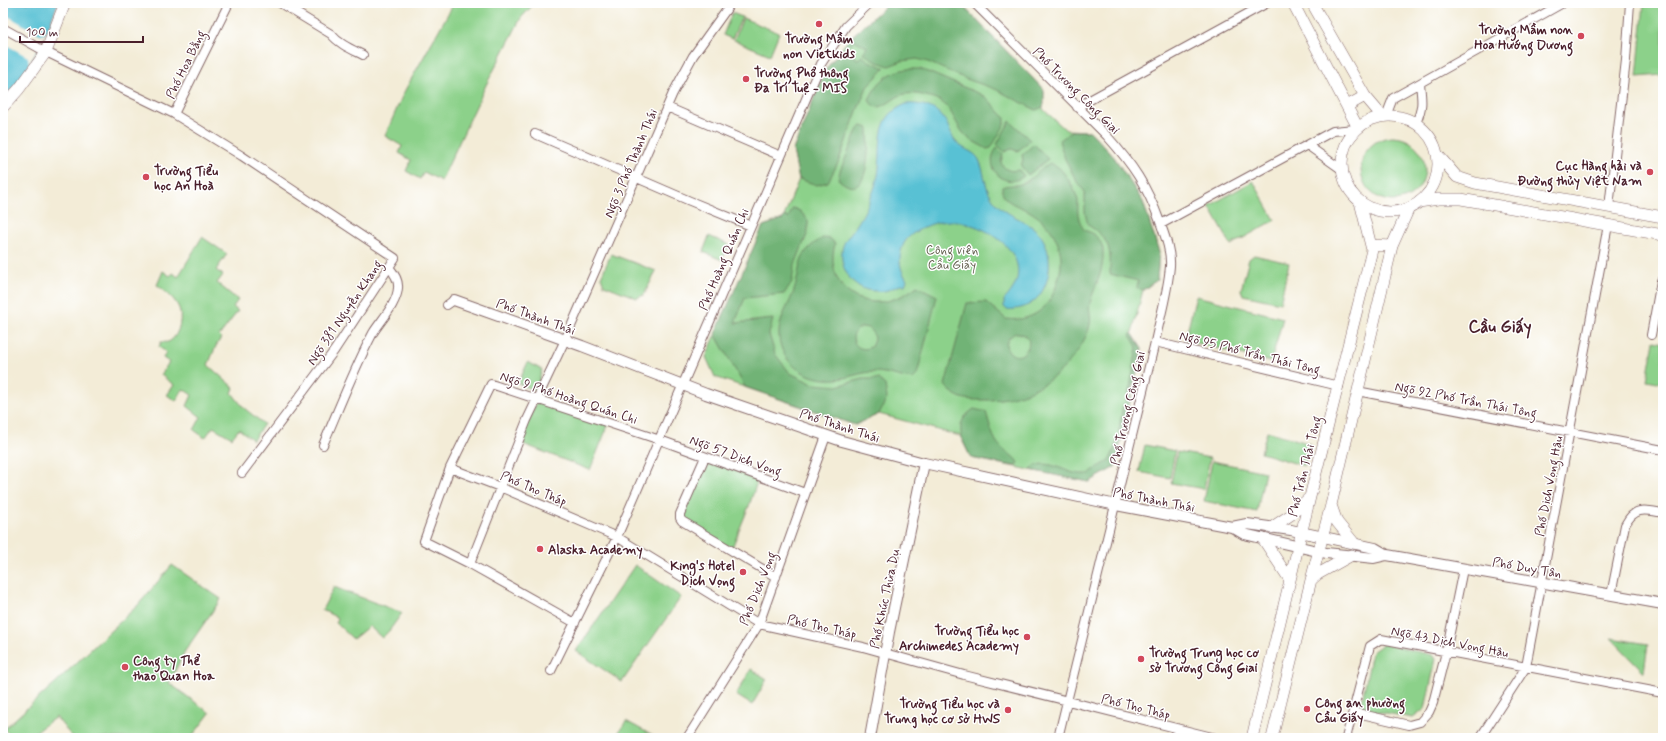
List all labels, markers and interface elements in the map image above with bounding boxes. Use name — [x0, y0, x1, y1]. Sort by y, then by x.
scale bar — [20, 18, 143, 44]
marker: Trường Mầm non Vietkids — [814, 19, 824, 29]
place label: Trường Mầm non Hoa Hướng Dương — [1474, 22, 1574, 57]
text: 100 m — [26, 25, 58, 41]
street label: Phố Hoa Bằng — [162, 27, 212, 103]
place label: Trường Mầm non Vietkids — [783, 31, 855, 63]
marker: Trường Mầm non Hoa Hướng Dương — [1576, 31, 1586, 41]
street label: Phố Trương Công Giai — [1027, 44, 1123, 140]
place label: Trường Phổ thông Đa Trí Tuệ - MIS — [754, 65, 849, 97]
marker: Trường Phổ thông Đa Trí Tuệ - MIS — [741, 74, 751, 84]
street label: Ngõ 3 Phố Thành Thái — [601, 106, 664, 222]
place label: Cục Hàng hải và Đường thủy Việt Nam — [1517, 158, 1642, 193]
place label: Trường Tiểu học An Hoà — [154, 163, 218, 195]
marker: Cục Hàng hải và Đường thủy Việt Nam — [1645, 167, 1655, 177]
marker: Trường Tiểu học An Hoà — [141, 172, 151, 182]
street label: Phố Hoàng Quán Chi — [695, 206, 755, 314]
park label: Công viên Cầu Giấy — [926, 242, 978, 274]
street label: Ngõ 381 Nguyễn Khang — [304, 257, 388, 370]
street label: Phố Thành Thái — [493, 295, 578, 340]
district label: Cầu Giấy — [1468, 316, 1532, 339]
street label: Ngõ 95 Phố Trần Thái Tông — [1177, 328, 1322, 381]
street label: Phố Trương Công Giai — [1107, 350, 1152, 467]
street label: Ngõ 9 Phố Hoàng Quán Chi — [497, 368, 639, 431]
street label: Ngõ 92 Phố Trần Thái Tông — [1393, 378, 1538, 425]
street label: Phố Thành Thái — [797, 405, 882, 447]
street label: Phố Trần Thái Tông — [1285, 414, 1328, 519]
street label: Ngõ 57 Dịch Vọng — [686, 432, 784, 483]
street label: Phố Dịch Vọng Hậu — [1531, 434, 1570, 538]
street label: Phố Thọ Tháp — [498, 468, 569, 511]
street label: Phố Thành Thái — [1111, 484, 1196, 517]
place label: Alaska Academy — [548, 542, 643, 559]
marker: Alaska Academy — [535, 544, 545, 554]
street label: Phố Khúc Thừa Dụ — [866, 546, 904, 650]
street label: Phố Dịch Vọng — [736, 549, 783, 629]
street label: Phố Duy Tân — [1491, 554, 1563, 583]
place label: King's Hotel Dịch Vọng — [670, 558, 735, 593]
marker: King's Hotel Dịch Vọng — [738, 567, 748, 577]
street label: Phố Thọ Tháp — [785, 611, 858, 644]
place label: Trường Tiểu học Archimedes Academy — [899, 623, 1020, 655]
street label: Ngõ 43 Dịch Vọng Hậu — [1389, 623, 1510, 664]
marker: Trường Tiểu học Archimedes Academy — [1022, 632, 1032, 642]
place label: Trường Trung học cơ sở Trương Công Giai — [1148, 645, 1260, 680]
place label: Công ty Thể thao Quan Hoa — [132, 653, 216, 685]
marker: Trường Trung học cơ sở Trương Công Giai — [1136, 654, 1146, 664]
marker: Công ty Thể thao Quan Hoa — [120, 662, 130, 672]
street label: Phố Thọ Tháp — [1099, 691, 1172, 724]
place label: Công an phường Cầu Giấy — [1315, 695, 1405, 727]
place label: Trường Tiểu học và Trung học cơ sở HWS — [884, 696, 1001, 729]
marker: Công an phường Cầu Giấy — [1302, 704, 1312, 714]
marker: Trường Tiểu học và Trung học cơ sở HWS — [1003, 705, 1013, 715]

